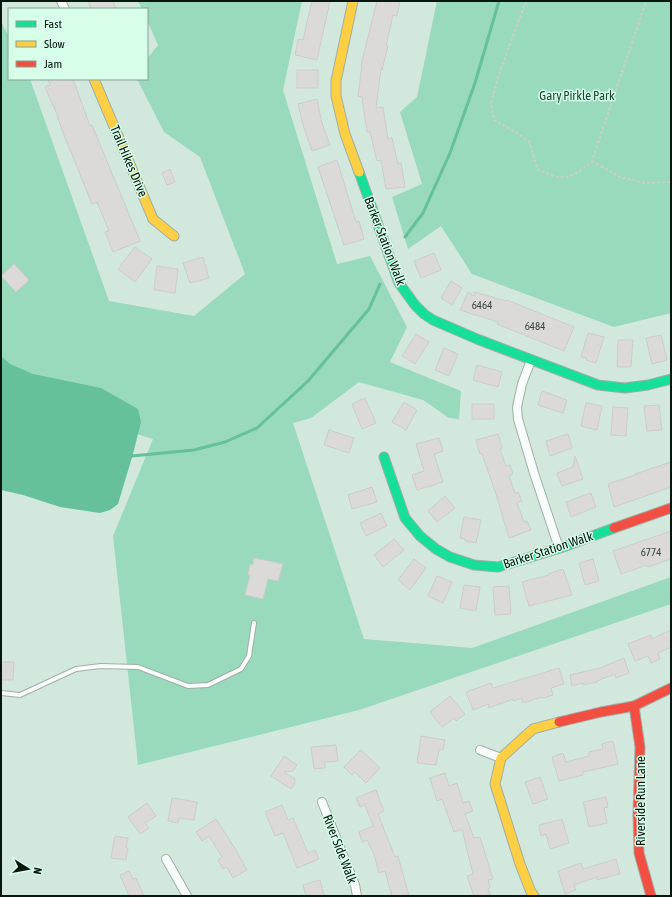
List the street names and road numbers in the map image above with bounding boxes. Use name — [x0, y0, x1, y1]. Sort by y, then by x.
street label: Trail Hikes Drive — [107, 123, 151, 199]
street label: Barker Station Walk — [361, 195, 409, 288]
street label: Barker Station Walk — [501, 528, 595, 572]
street label: Riverside Run Lane — [633, 756, 648, 846]
street label: River Side Walk — [320, 812, 360, 886]

